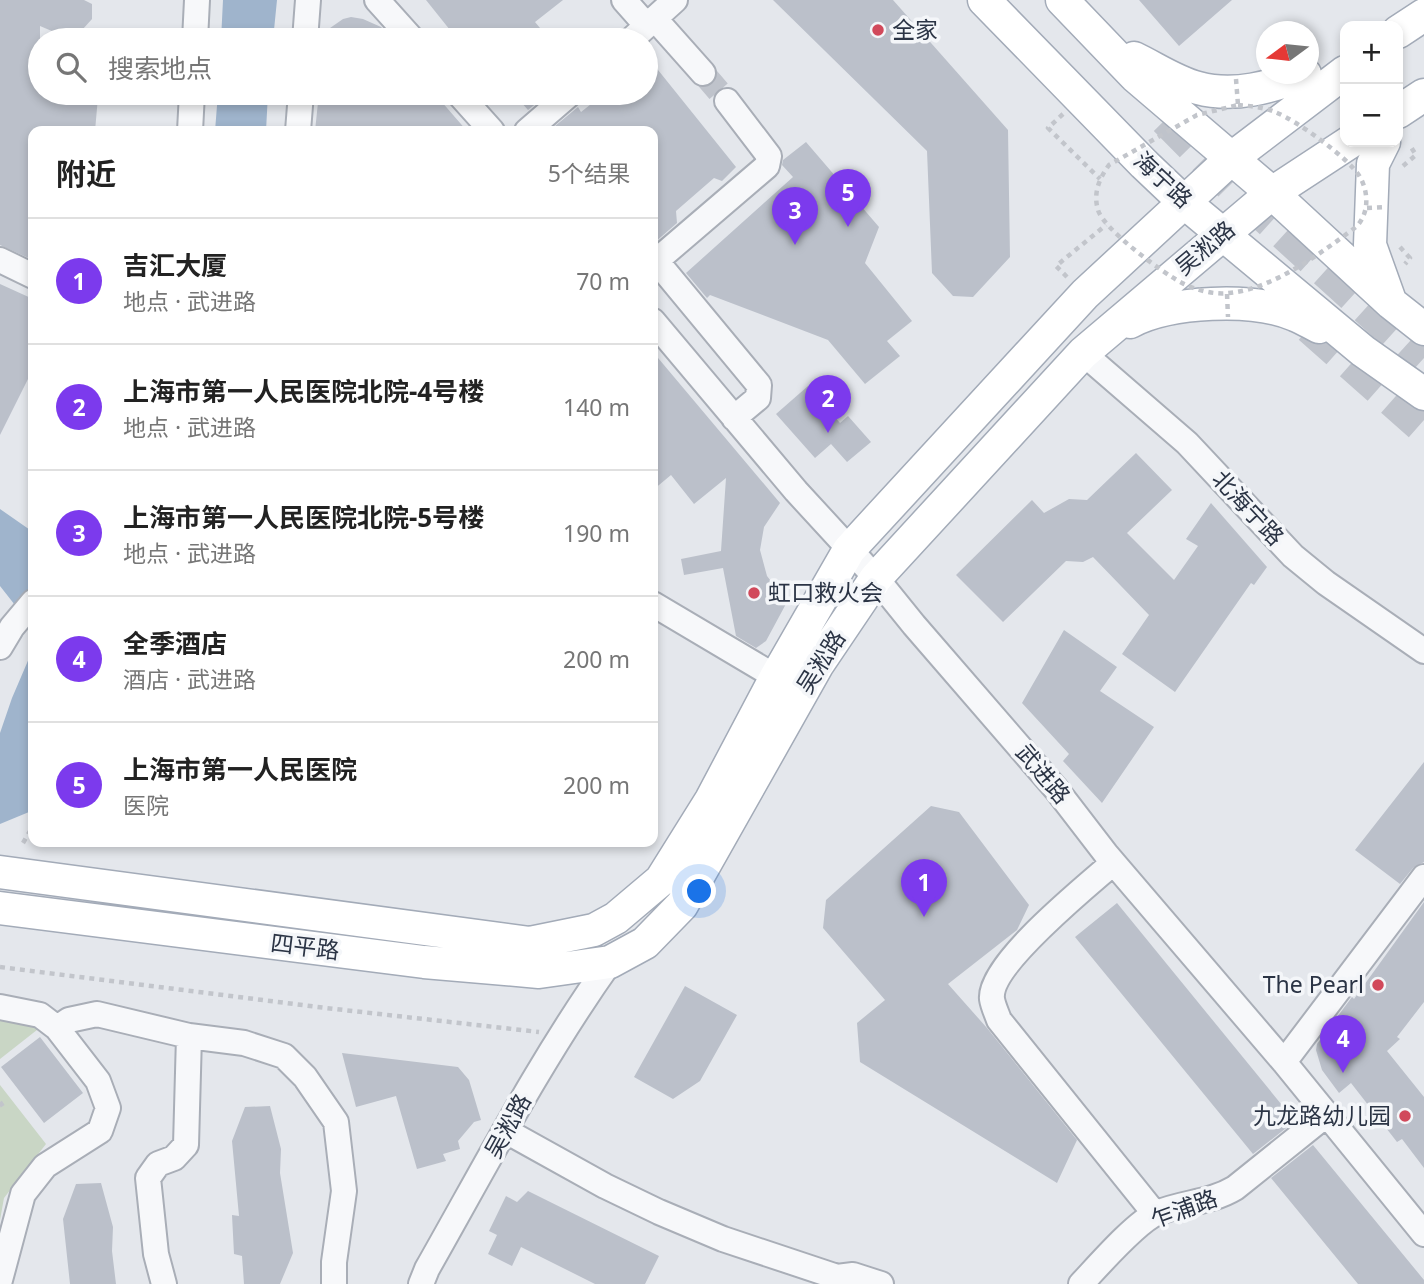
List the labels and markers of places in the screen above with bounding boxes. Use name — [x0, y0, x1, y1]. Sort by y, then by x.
place label: 全家 — [892, 13, 938, 45]
marker: 全家 — [870, 22, 886, 38]
pin: 5 — [825, 169, 871, 227]
pin: 3 — [772, 187, 818, 245]
pin: 2 — [805, 375, 851, 433]
place label: 虹口救火会 — [768, 576, 883, 608]
marker: 虹口救火会 — [746, 585, 762, 601]
pin: 1 — [901, 859, 947, 917]
place label: The Pearl — [1263, 968, 1364, 1000]
marker: The Pearl — [1370, 977, 1386, 993]
pin: 4 — [1320, 1015, 1366, 1073]
place label: 九龙路幼儿园 — [1253, 1099, 1391, 1131]
marker: 九龙路幼儿园 — [1397, 1108, 1413, 1124]

